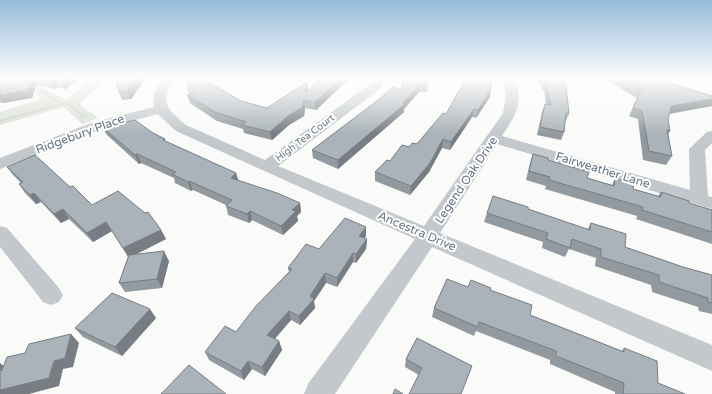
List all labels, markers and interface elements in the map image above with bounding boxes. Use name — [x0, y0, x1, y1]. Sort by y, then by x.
street label: Ridgebury Place — [34, 111, 126, 157]
street label: High Tea Court — [273, 112, 337, 164]
street label: Legend Oak Drive — [432, 134, 500, 226]
street label: Fairweather Lane — [554, 149, 652, 191]
street label: Ancestra Drive — [376, 208, 458, 254]

